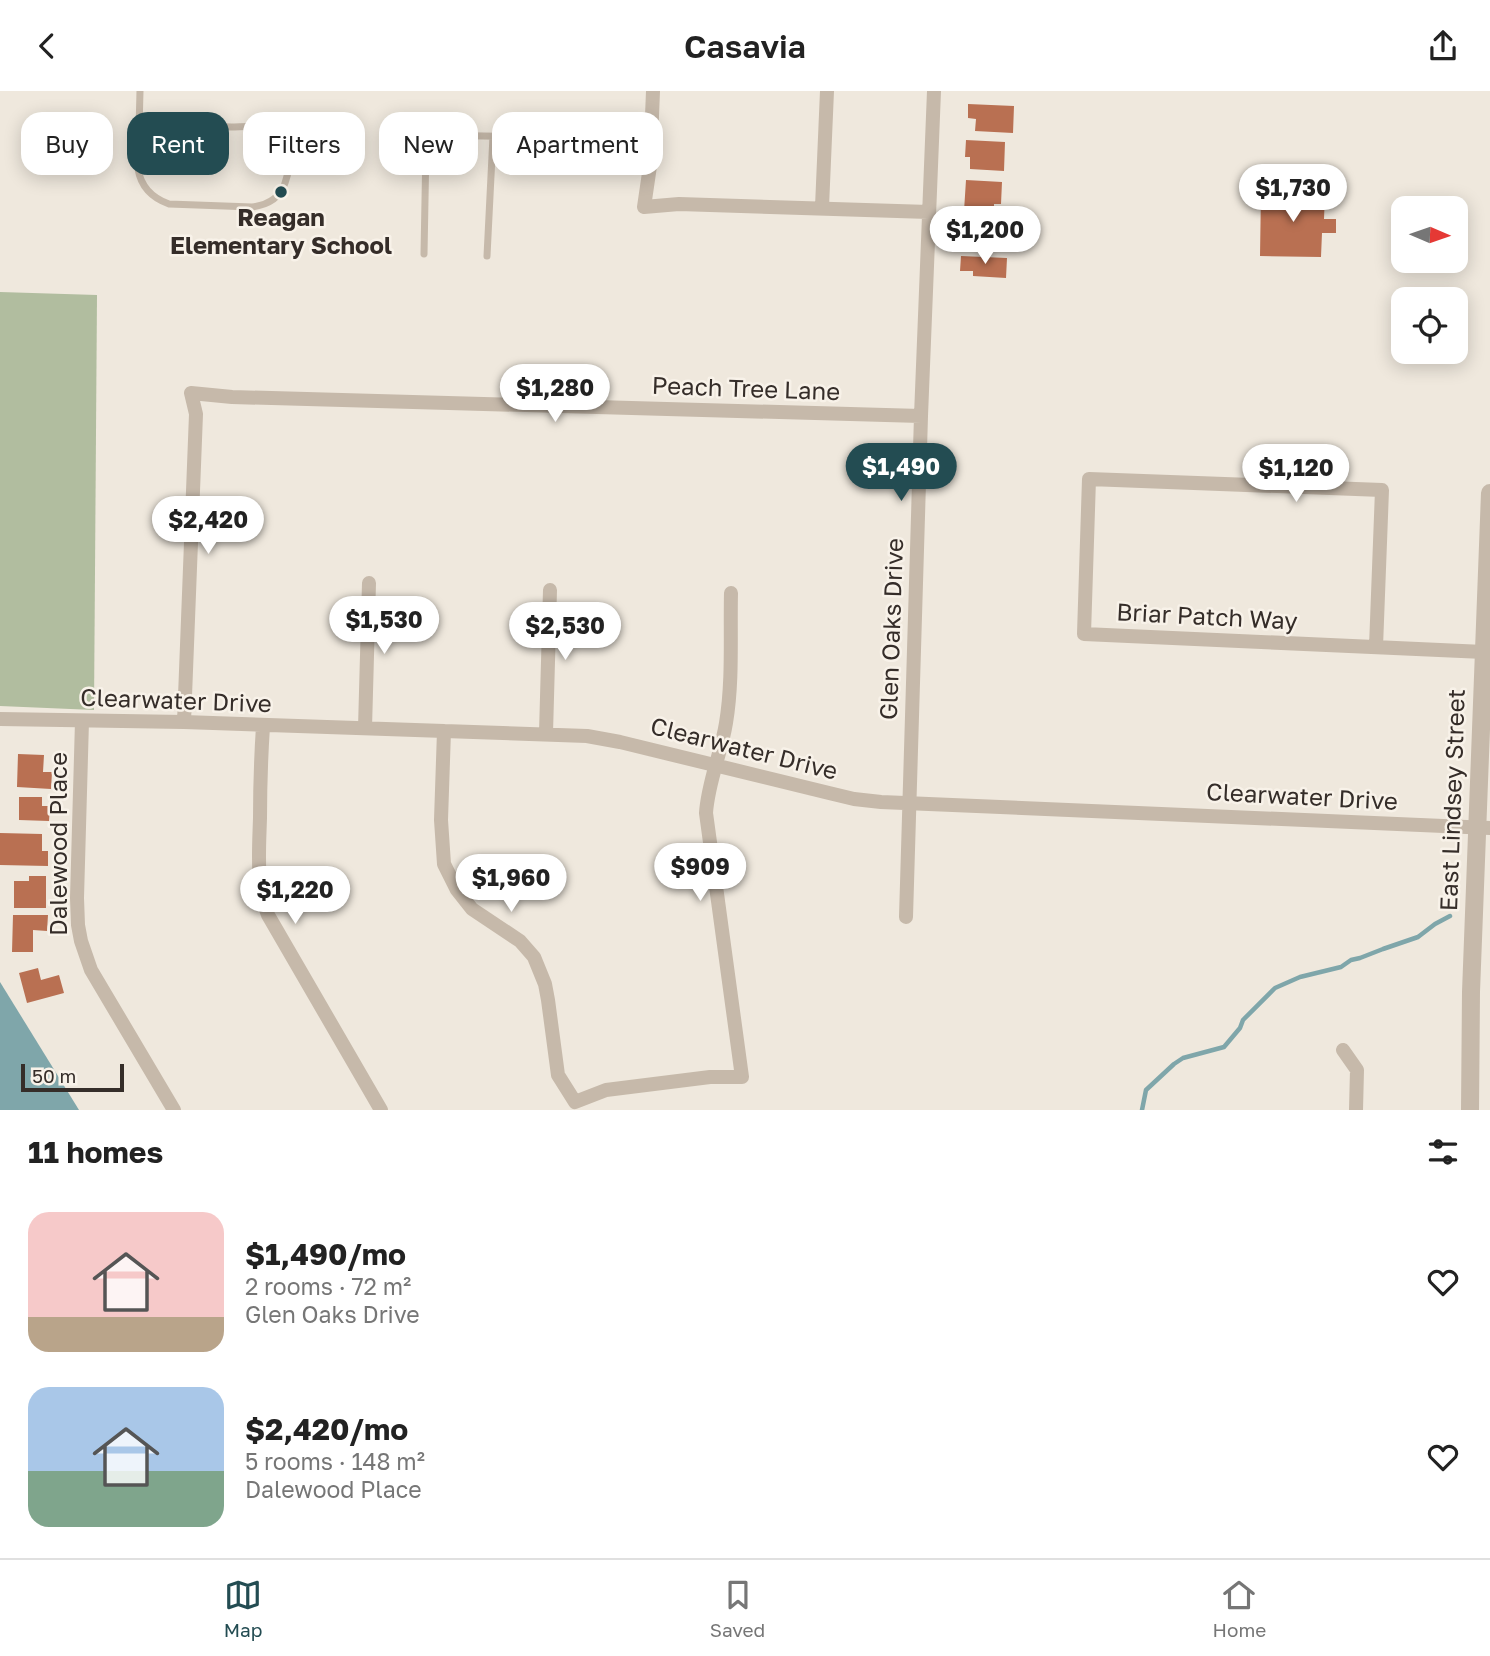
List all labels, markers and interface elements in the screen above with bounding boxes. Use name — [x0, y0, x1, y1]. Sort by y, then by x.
icon: back — [28, 27, 66, 65]
text: Casavia — [684, 27, 806, 65]
icon: share — [1424, 27, 1462, 65]
chip: Buy — [21, 112, 113, 175]
chip: Rent — [127, 112, 229, 175]
chip: Filters — [243, 112, 365, 175]
chip: New — [379, 112, 478, 175]
chip: Apartment — [492, 112, 663, 175]
pin: $1,730 — [1236, 165, 1350, 224]
text: $1,730 — [1255, 173, 1331, 201]
marker: Reagan Elementary School — [273, 184, 289, 200]
north arrow — [1391, 196, 1468, 273]
map controls — [1391, 196, 1468, 364]
place label: Reagan Elementary School — [170, 202, 392, 259]
pin: $1,200 — [928, 207, 1042, 266]
text: $1,200 — [946, 215, 1024, 243]
button: locate — [1391, 287, 1468, 364]
pin: $1,280 — [498, 365, 612, 424]
street label: Peach Tree Lane — [651, 370, 841, 405]
text: $1,280 — [516, 373, 594, 401]
pin: $1,490 — [844, 443, 958, 503]
pin: $1,120 — [1239, 445, 1353, 504]
text: $1,490 — [862, 452, 940, 480]
text: $1,120 — [1258, 453, 1334, 481]
pin: $2,420 — [151, 497, 265, 556]
text: $2,420 — [168, 505, 248, 533]
street label: Glen Oaks Drive — [873, 537, 908, 720]
pin: $1,530 — [327, 596, 441, 656]
street label: Briar Patch Way — [1116, 596, 1299, 635]
pin: $2,530 — [508, 603, 622, 662]
text: $1,530 — [345, 605, 423, 633]
text: $2,530 — [525, 611, 605, 639]
street label: Clearwater Drive — [80, 682, 272, 717]
street label: East Lindsey Street — [1433, 688, 1470, 912]
street label: Clearwater Drive — [648, 710, 841, 785]
street label: Dalewood Place — [43, 752, 72, 936]
street label: Clearwater Drive — [1206, 776, 1399, 815]
pin: $909 — [659, 843, 741, 903]
text: $909 — [670, 852, 730, 880]
pin: $1,960 — [454, 855, 568, 914]
text: $1,960 — [472, 863, 550, 891]
pin: $1,220 — [238, 867, 352, 926]
text: $1,220 — [256, 875, 334, 903]
scale bar — [21, 1061, 124, 1093]
text: 50 m — [32, 1064, 76, 1087]
icon: filters — [1424, 1133, 1462, 1171]
text: 11 homes — [28, 1134, 163, 1170]
text: $1,490/mo — [245, 1236, 406, 1272]
icon: home — [84, 1240, 168, 1324]
icon: heart — [1424, 1263, 1462, 1301]
text: 2 rooms · 72 m² — [245, 1272, 411, 1300]
text: Glen Oaks Drive — [245, 1300, 420, 1328]
text: $2,420/mo — [245, 1411, 408, 1447]
icon: home — [84, 1415, 168, 1499]
icon: heart — [1424, 1438, 1462, 1476]
text: 5 rooms · 148 m² — [245, 1447, 425, 1475]
text: Dalewood Place — [245, 1475, 422, 1503]
tab: Map — [224, 1576, 262, 1641]
tab: Saved — [710, 1576, 765, 1641]
tab: Home — [1213, 1576, 1266, 1641]

